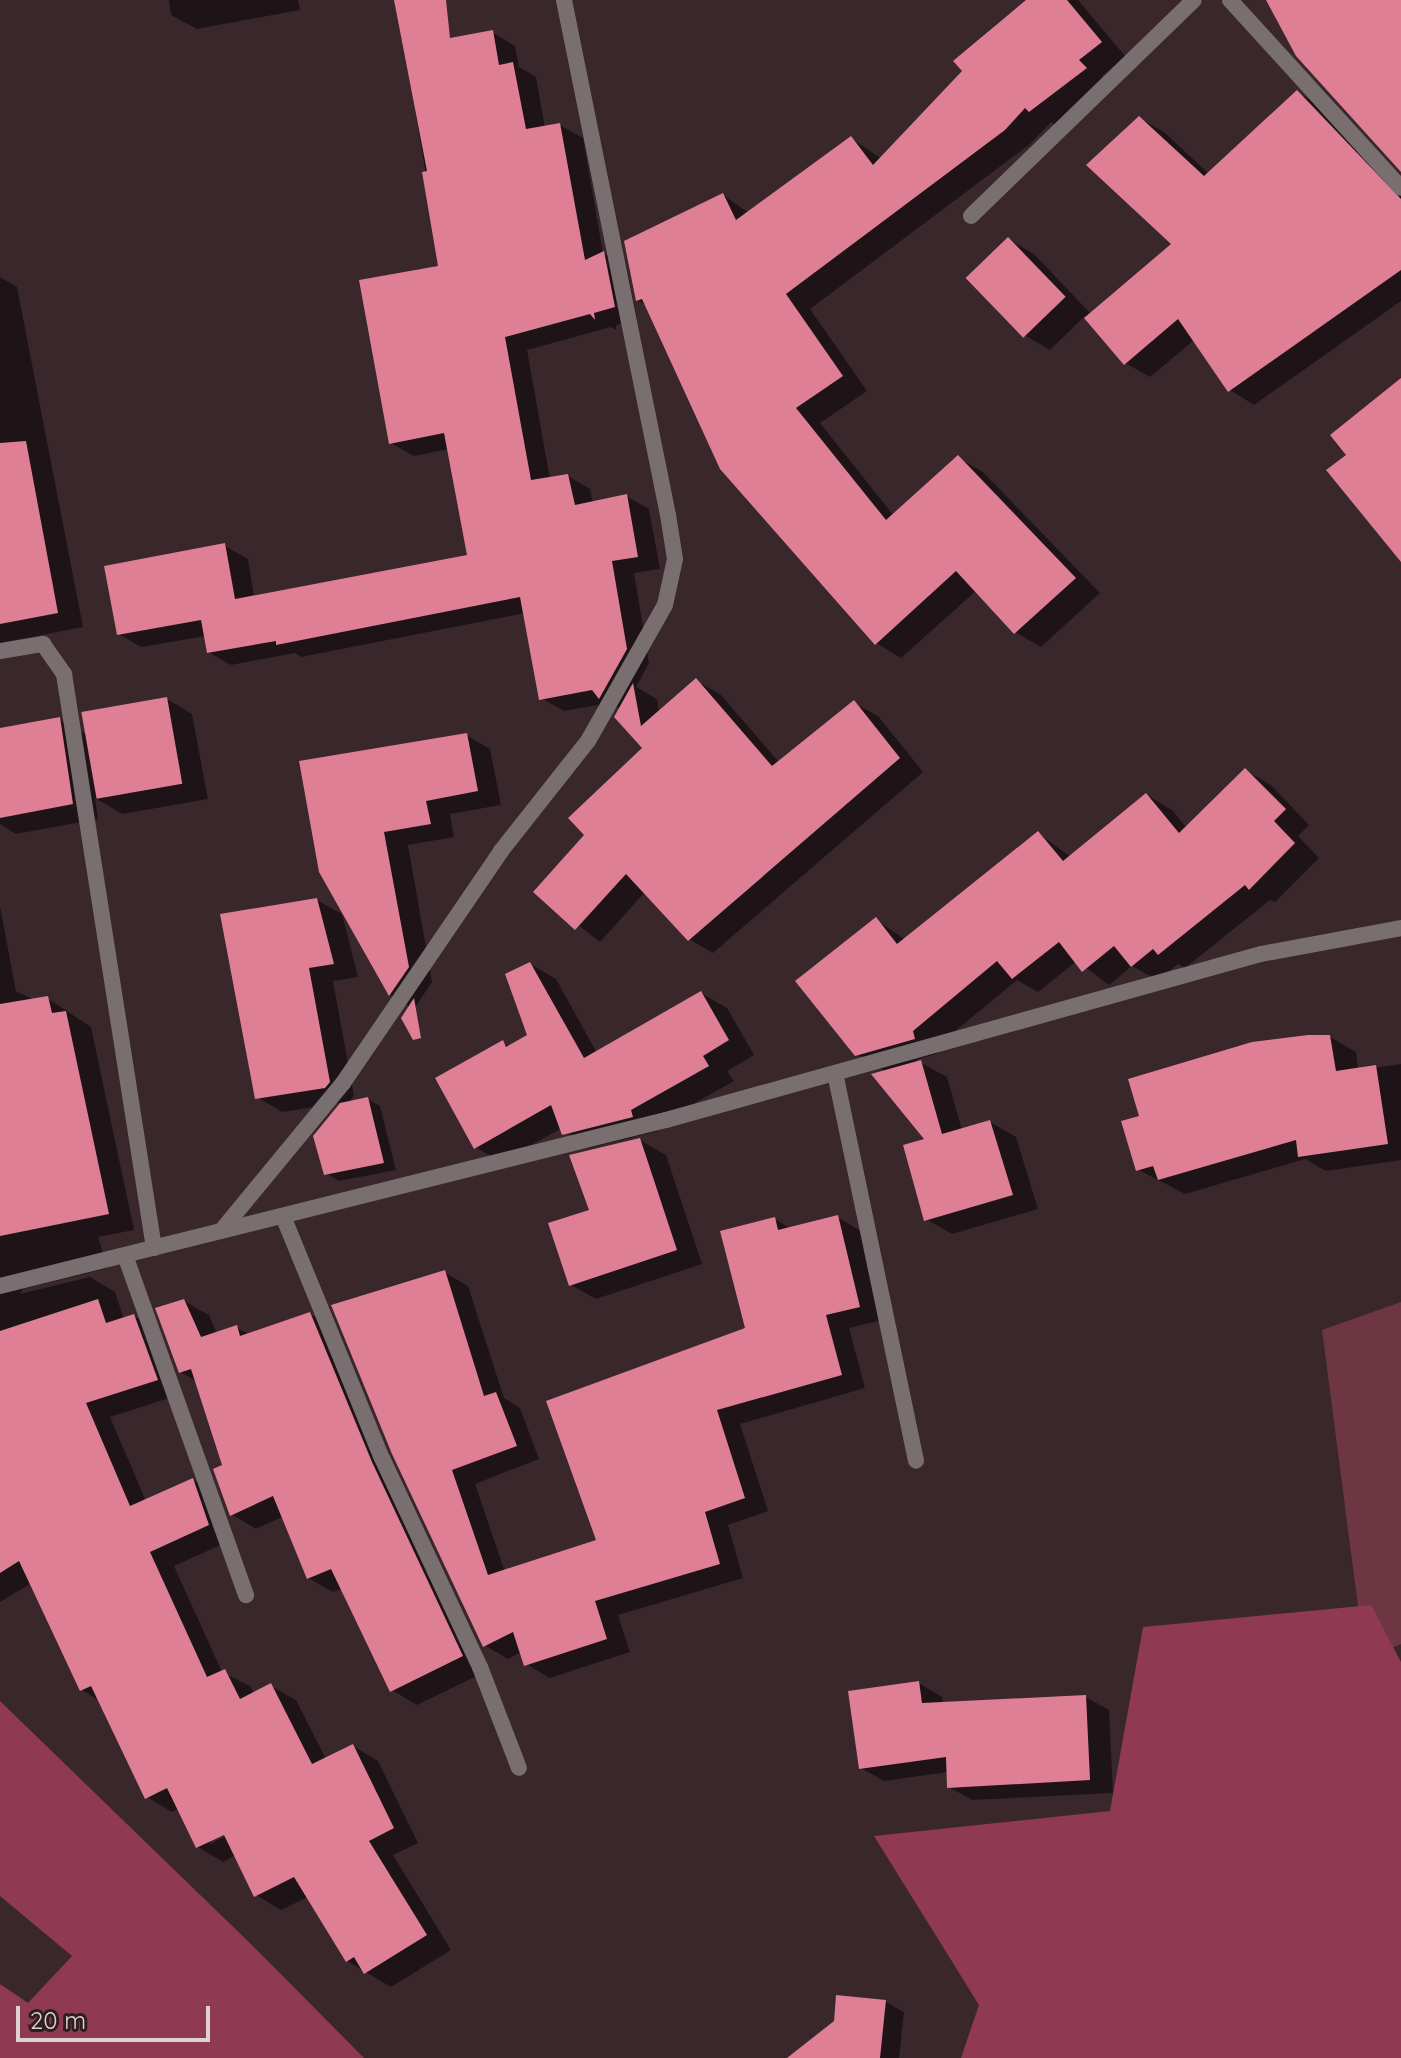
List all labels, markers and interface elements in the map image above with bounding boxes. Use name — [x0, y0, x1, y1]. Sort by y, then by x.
scale bar — [20, 1990, 214, 2040]
text: 20 m — [30, 2005, 86, 2035]

